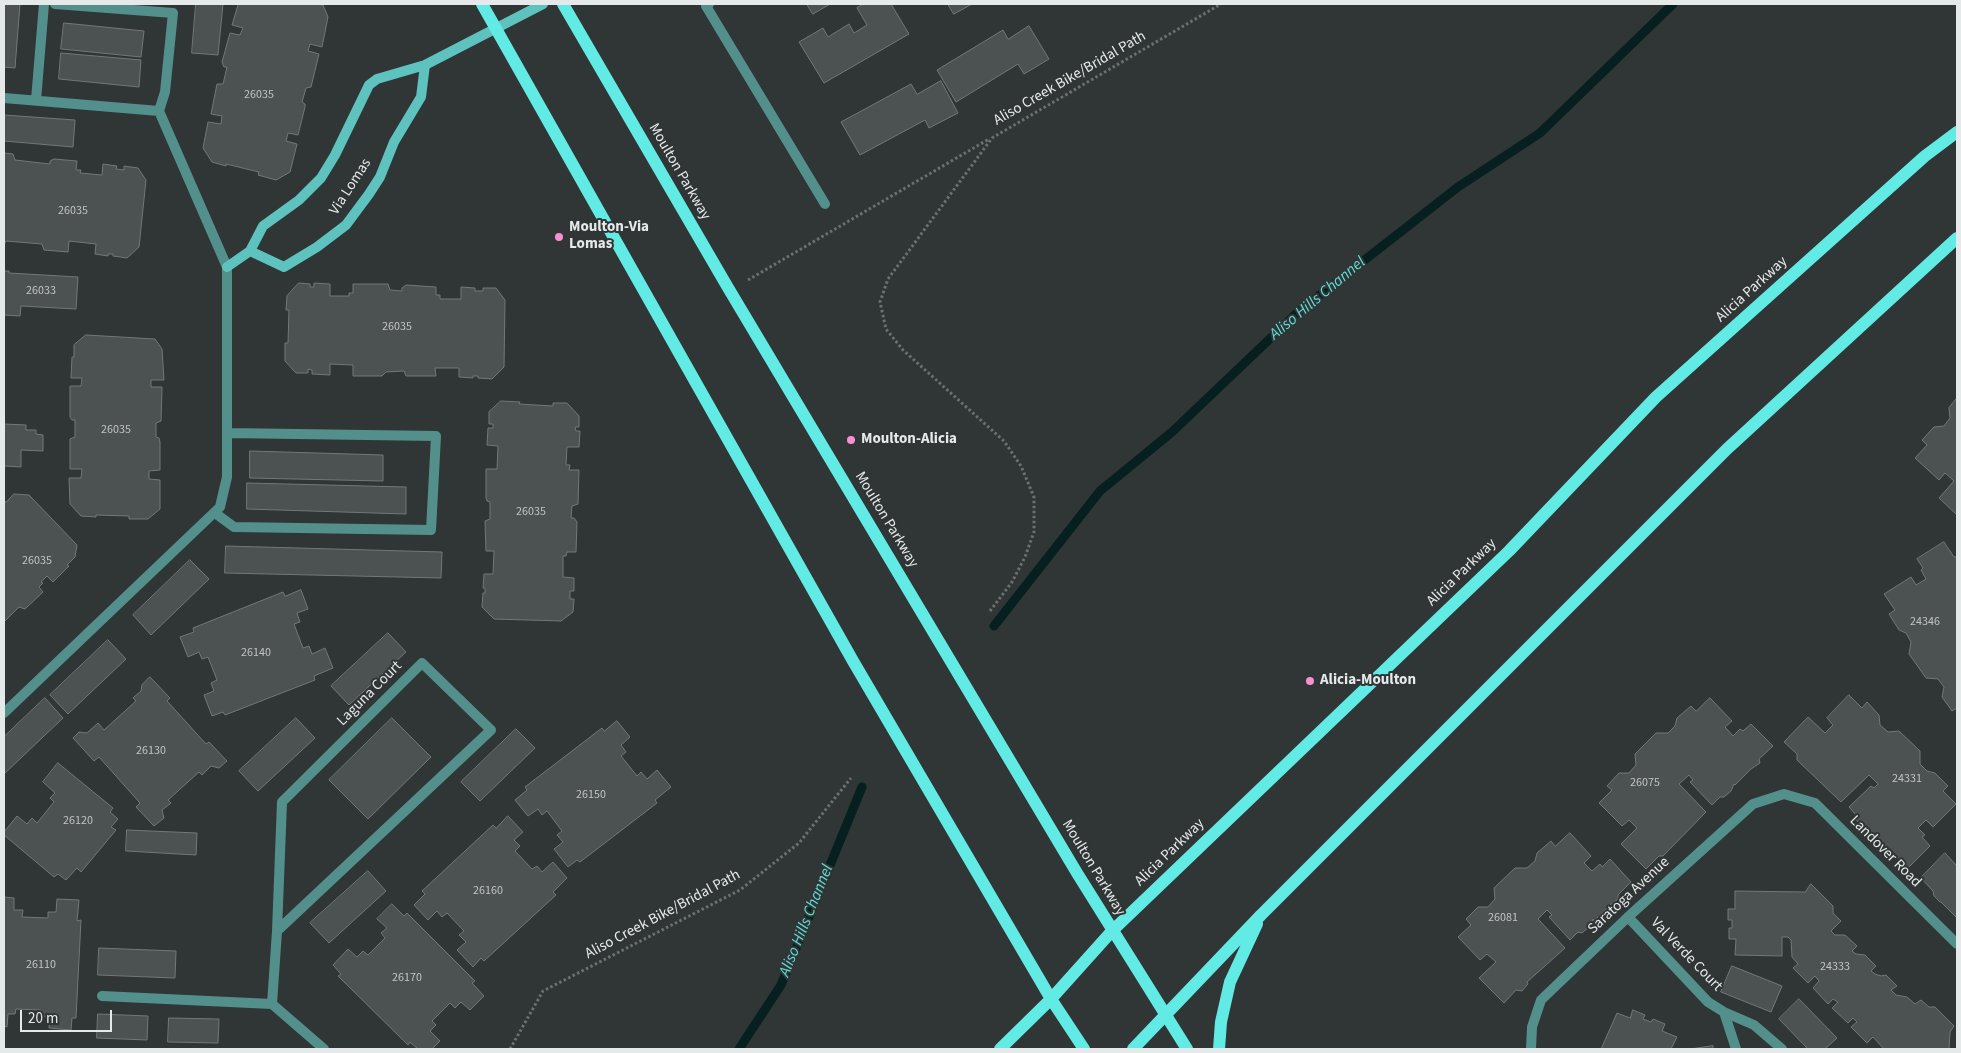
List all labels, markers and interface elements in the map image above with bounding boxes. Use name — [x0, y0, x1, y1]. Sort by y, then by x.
street label: Aliso Creek Bike/Bridal Path — [990, 28, 1150, 130]
house number: 26035 — [244, 88, 274, 102]
street label: Moulton Parkway — [644, 121, 714, 223]
street label: Via Lomas — [326, 155, 376, 219]
house number: 26035 — [58, 204, 88, 218]
place label: Moulton-Via Lomas — [569, 219, 649, 254]
marker: Moulton-Via Lomas — [553, 231, 565, 243]
water label: Aliso Hills Channel — [1266, 253, 1370, 345]
street label: Alicia Parkway — [1713, 253, 1791, 327]
house number: 26033 — [26, 284, 56, 298]
house number: 26035 — [382, 320, 412, 334]
house number: 26035 — [101, 423, 131, 437]
place label: Moulton-Alicia — [861, 431, 957, 449]
marker: Moulton-Alicia — [845, 434, 857, 446]
street label: Moulton Parkway — [850, 469, 922, 571]
house number: 26035 — [516, 505, 546, 519]
street label: Alicia Parkway — [1423, 535, 1501, 611]
house number: 26035 — [22, 554, 52, 568]
house number: 24346 — [1910, 615, 1940, 629]
house number: 26140 — [241, 646, 271, 660]
street label: Laguna Court — [334, 658, 406, 730]
place label: Alicia-Moulton — [1320, 672, 1416, 690]
marker: Alicia-Moulton — [1304, 675, 1316, 687]
house number: 26130 — [136, 744, 166, 758]
house number: 24331 — [1892, 772, 1922, 786]
house number: 26075 — [1630, 776, 1660, 790]
house number: 26150 — [576, 788, 606, 802]
street label: Landover Road — [1845, 812, 1925, 892]
house number: 26120 — [63, 814, 93, 828]
street label: Alicia Parkway — [1131, 815, 1209, 891]
street label: Moulton Parkway — [1057, 817, 1129, 919]
street label: Saratoga Avenue — [1585, 854, 1673, 938]
water label: Aliso Hills Channel — [776, 862, 838, 980]
street label: Aliso Creek Bike/Bridal Path — [582, 866, 744, 964]
house number: 26160 — [473, 884, 503, 898]
house number: 26081 — [1488, 911, 1518, 925]
street label: Val Verde Court — [1646, 914, 1726, 996]
house number: 26110 — [26, 958, 56, 972]
house number: 24333 — [1820, 960, 1850, 974]
house number: 26170 — [392, 971, 422, 985]
scale bar — [22, 1000, 115, 1032]
text: 20 m — [28, 1008, 58, 1029]

